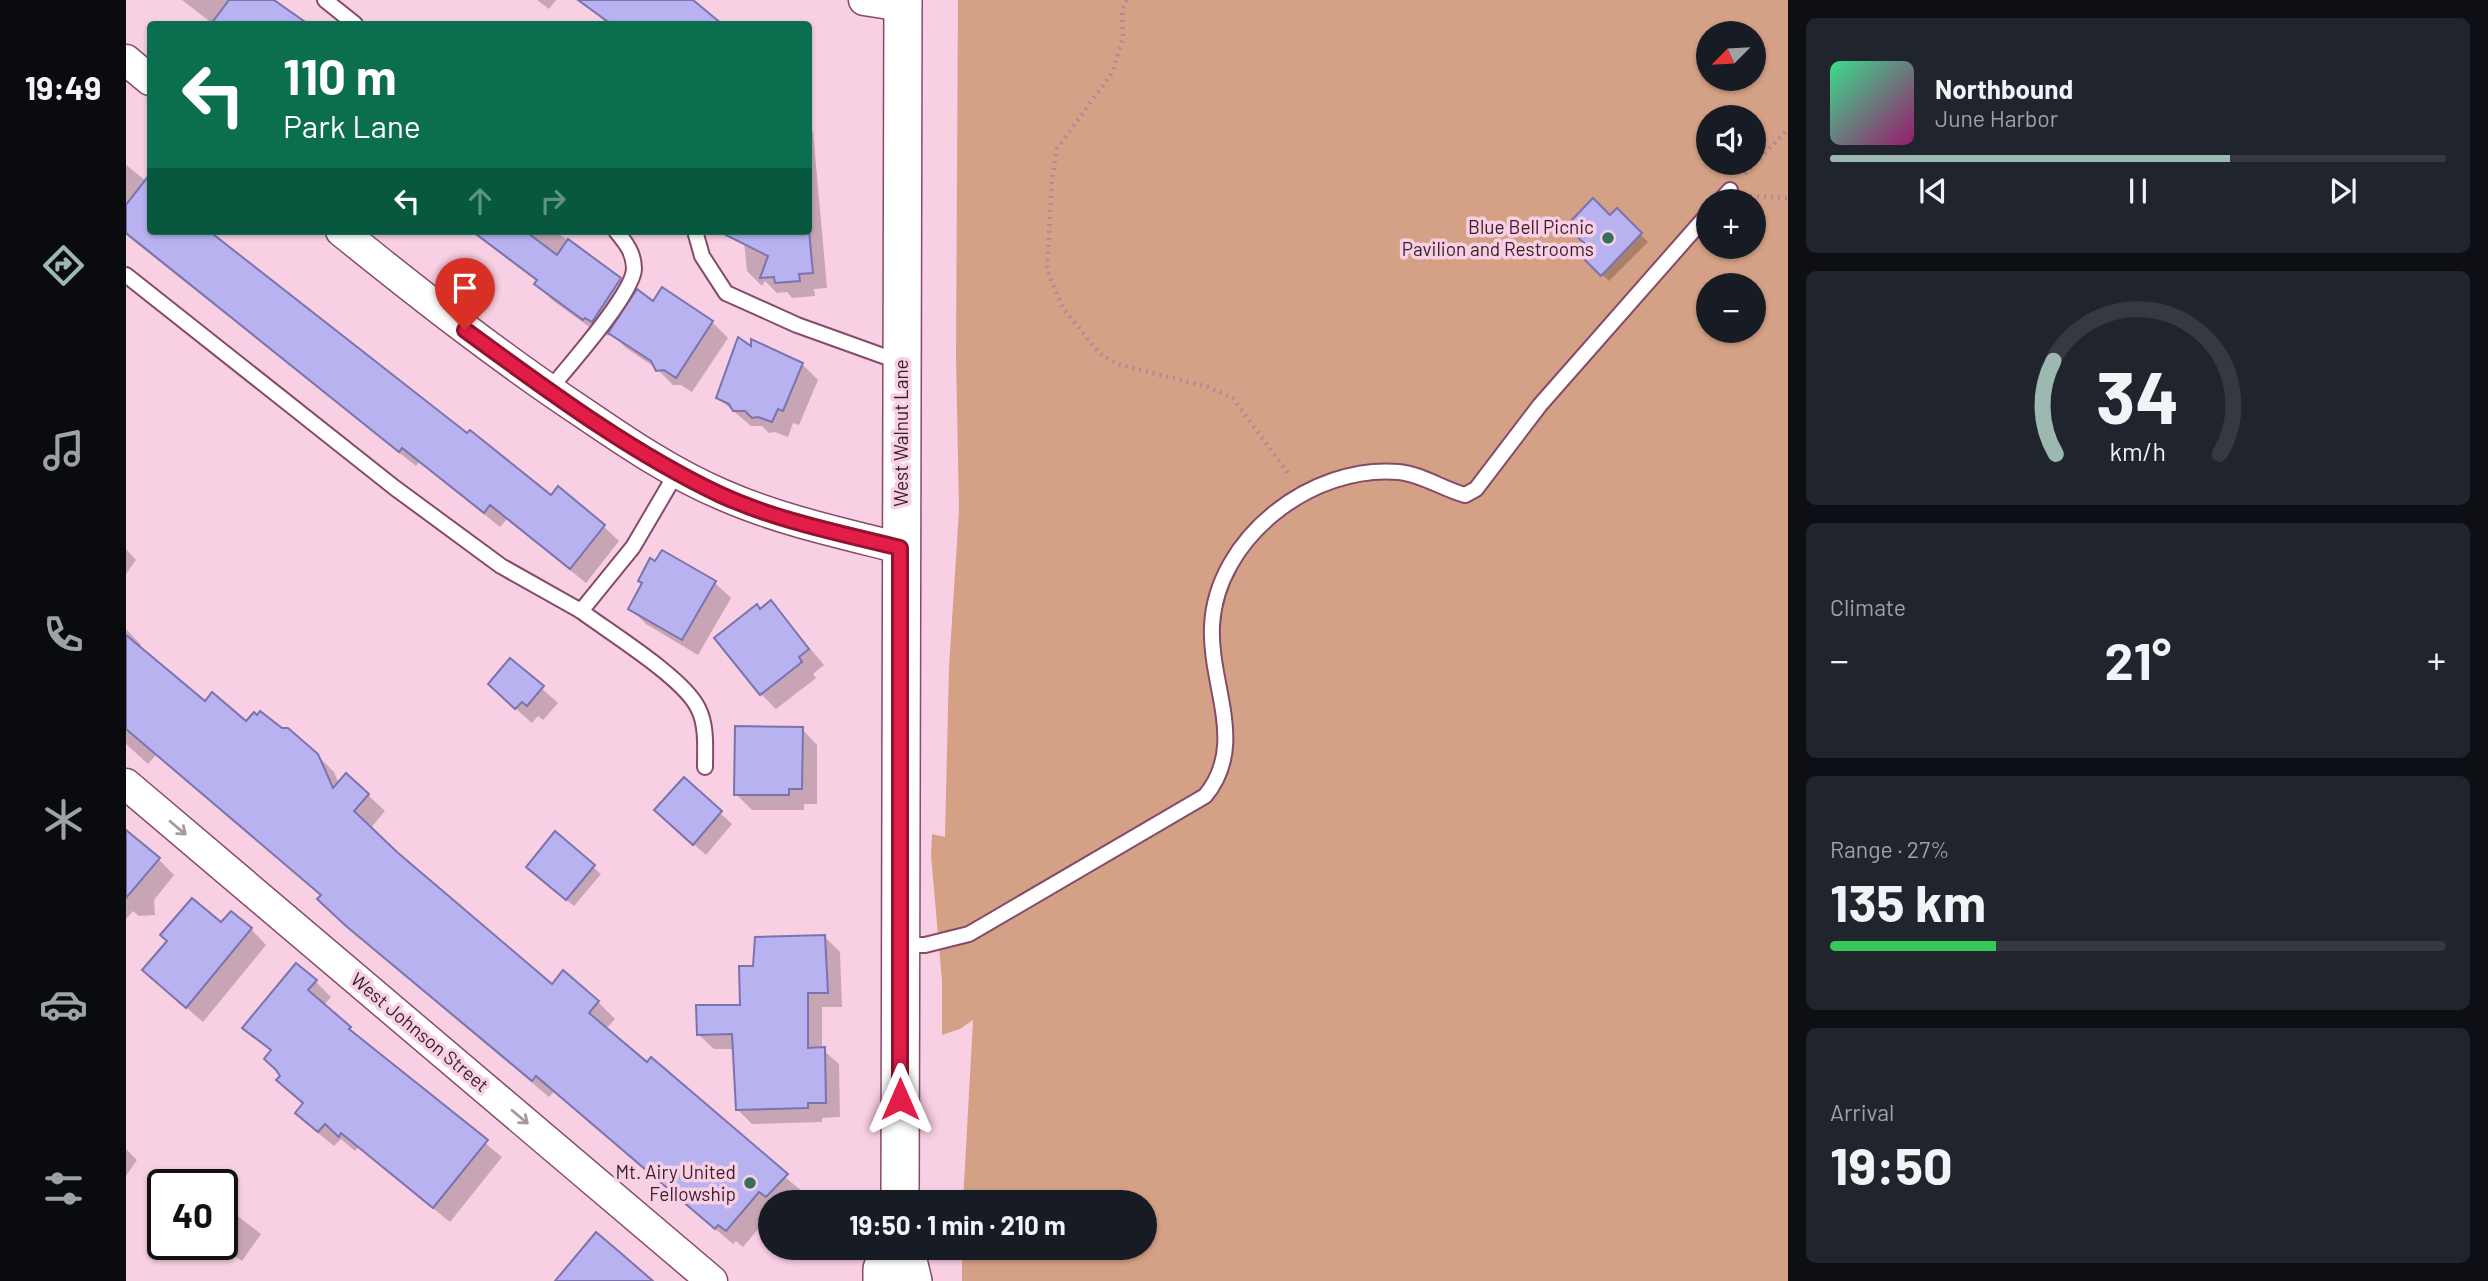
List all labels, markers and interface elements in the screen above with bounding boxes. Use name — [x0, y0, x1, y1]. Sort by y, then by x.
north arrow — [1696, 21, 1766, 91]
map controls — [1696, 21, 1766, 343]
text: 110 m — [283, 46, 397, 105]
icon: left — [168, 49, 259, 140]
text: 19:49 — [25, 68, 101, 106]
text: Northbound — [1935, 73, 2073, 104]
text: June Harbor — [1935, 104, 2058, 132]
button: sound — [1696, 105, 1766, 175]
text: Park Lane — [283, 106, 421, 144]
icon: previous — [1914, 172, 1952, 210]
icon: pause — [2119, 172, 2157, 210]
icon: next — [2324, 172, 2362, 210]
icon: left — [388, 182, 426, 220]
icon: ahead — [461, 182, 499, 220]
icon: right — [534, 182, 572, 220]
button: + — [1696, 189, 1766, 259]
place label: Blue Bell Picnic Pavilion and Restrooms — [1402, 215, 1594, 260]
marker: Blue Bell Picnic Pavilion and Restrooms — [1600, 230, 1616, 246]
icon: directions — [39, 241, 88, 290]
pin — [435, 258, 495, 330]
icon: arrive — [446, 269, 484, 307]
button: − — [1696, 273, 1766, 343]
text: 34 — [2096, 351, 2180, 439]
street label: West Walnut Lane — [889, 359, 912, 507]
icon: music — [39, 426, 88, 475]
text: km/h — [2110, 436, 2166, 466]
text: Climate — [1830, 593, 1906, 621]
icon: phone — [39, 610, 88, 659]
text: 21° — [2105, 628, 2171, 690]
text: − — [1830, 636, 1849, 682]
text: + — [2427, 636, 2446, 682]
icon: climate — [39, 795, 88, 844]
one-way arrow — [169, 820, 187, 836]
text: Range · 27% — [1830, 835, 1950, 863]
text: 135 km — [1830, 870, 1986, 932]
street label: West Johnson Street — [347, 967, 494, 1096]
icon: car — [39, 980, 88, 1029]
position arrow — [863, 1062, 937, 1136]
text: Arrival — [1830, 1098, 1894, 1126]
one-way arrow — [511, 1110, 529, 1125]
text: 19:50 — [1830, 1133, 1953, 1195]
place label: Mt. Airy United Fellowship — [616, 1160, 736, 1205]
icon: filters — [39, 1164, 88, 1213]
speed limit sign: 40 — [147, 1169, 238, 1260]
marker: Mt. Airy United Fellowship — [742, 1175, 758, 1191]
text: 19:50 · 1 min · 210 m — [849, 1209, 1066, 1240]

